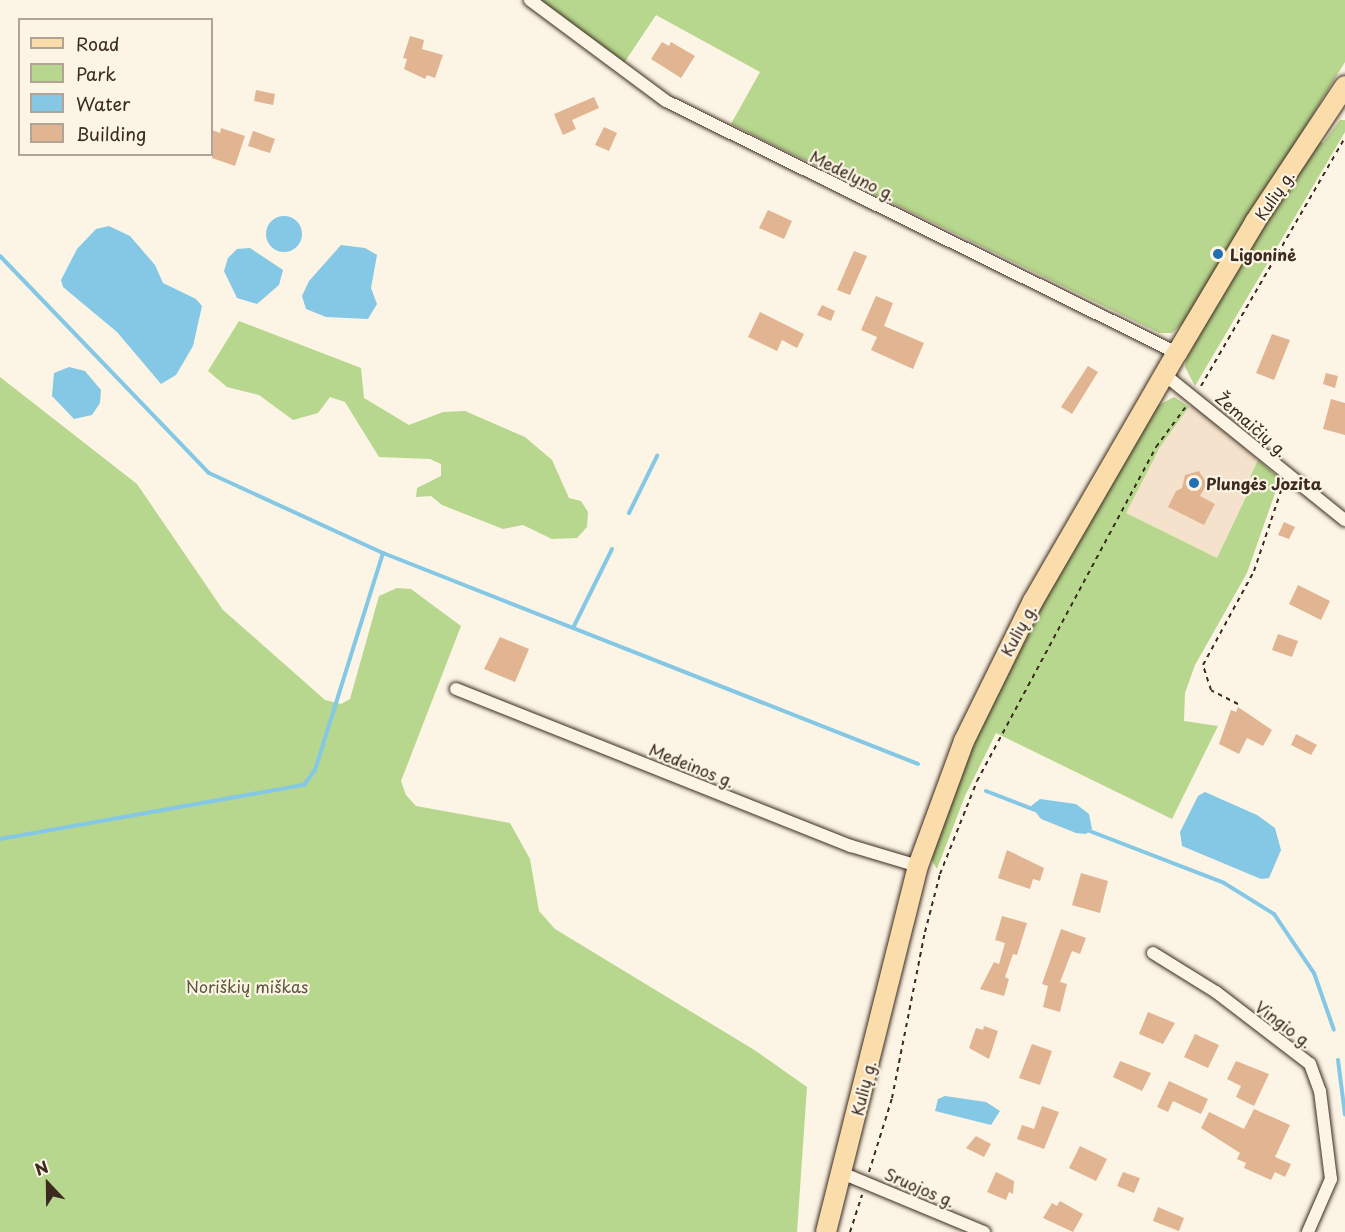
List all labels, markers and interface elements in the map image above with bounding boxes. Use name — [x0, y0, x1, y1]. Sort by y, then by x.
legend — [18, 18, 213, 156]
text: Road — [76, 30, 120, 57]
text: Park — [76, 60, 116, 87]
text: Water — [76, 90, 130, 117]
text: Building — [76, 120, 146, 147]
street label: Medelyno g. — [807, 146, 899, 204]
street label: Kulių g. — [1250, 166, 1298, 224]
place label: Ligoninė — [1230, 244, 1296, 264]
marker: Ligoninė — [1211, 247, 1225, 261]
street label: Žemaičių g. — [1212, 388, 1292, 460]
place label: Plungės Jozita — [1206, 473, 1323, 493]
marker: Plungės Jozita — [1187, 476, 1201, 490]
street label: Kulių g. — [996, 601, 1040, 659]
street label: Medeinos g. — [647, 739, 737, 791]
park label: Noriškių miškas — [186, 976, 308, 996]
street label: Vingio g. — [1252, 996, 1316, 1052]
street label: Kulių g. — [847, 1058, 879, 1118]
north arrow — [18, 1154, 78, 1214]
text: N — [31, 1154, 52, 1181]
street label: Sruojos g. — [882, 1164, 958, 1210]

